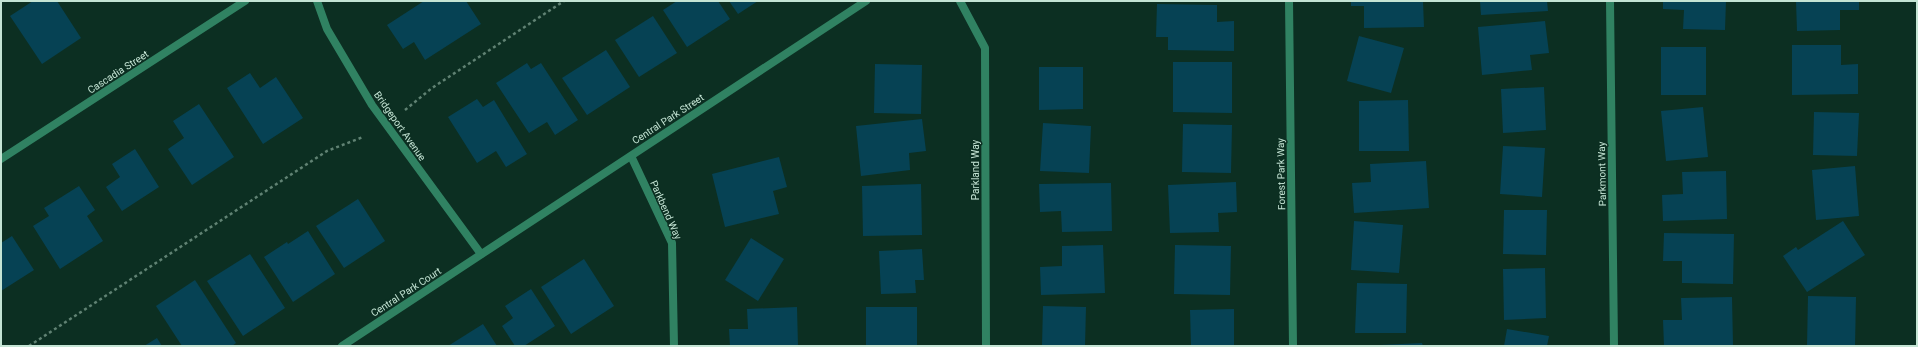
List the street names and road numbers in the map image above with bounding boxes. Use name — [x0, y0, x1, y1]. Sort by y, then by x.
street label: Cascadia Street — [86, 48, 150, 96]
street label: Bridgeport Avenue — [372, 89, 428, 163]
street label: Central Park Street — [630, 92, 706, 146]
street label: Forest Park Way — [1275, 138, 1287, 210]
street label: Parkland Way — [970, 140, 981, 200]
street label: Parkmont Way — [1596, 141, 1608, 206]
street label: Parkbend Way — [648, 179, 684, 241]
street label: Central Park Court — [369, 265, 443, 319]

